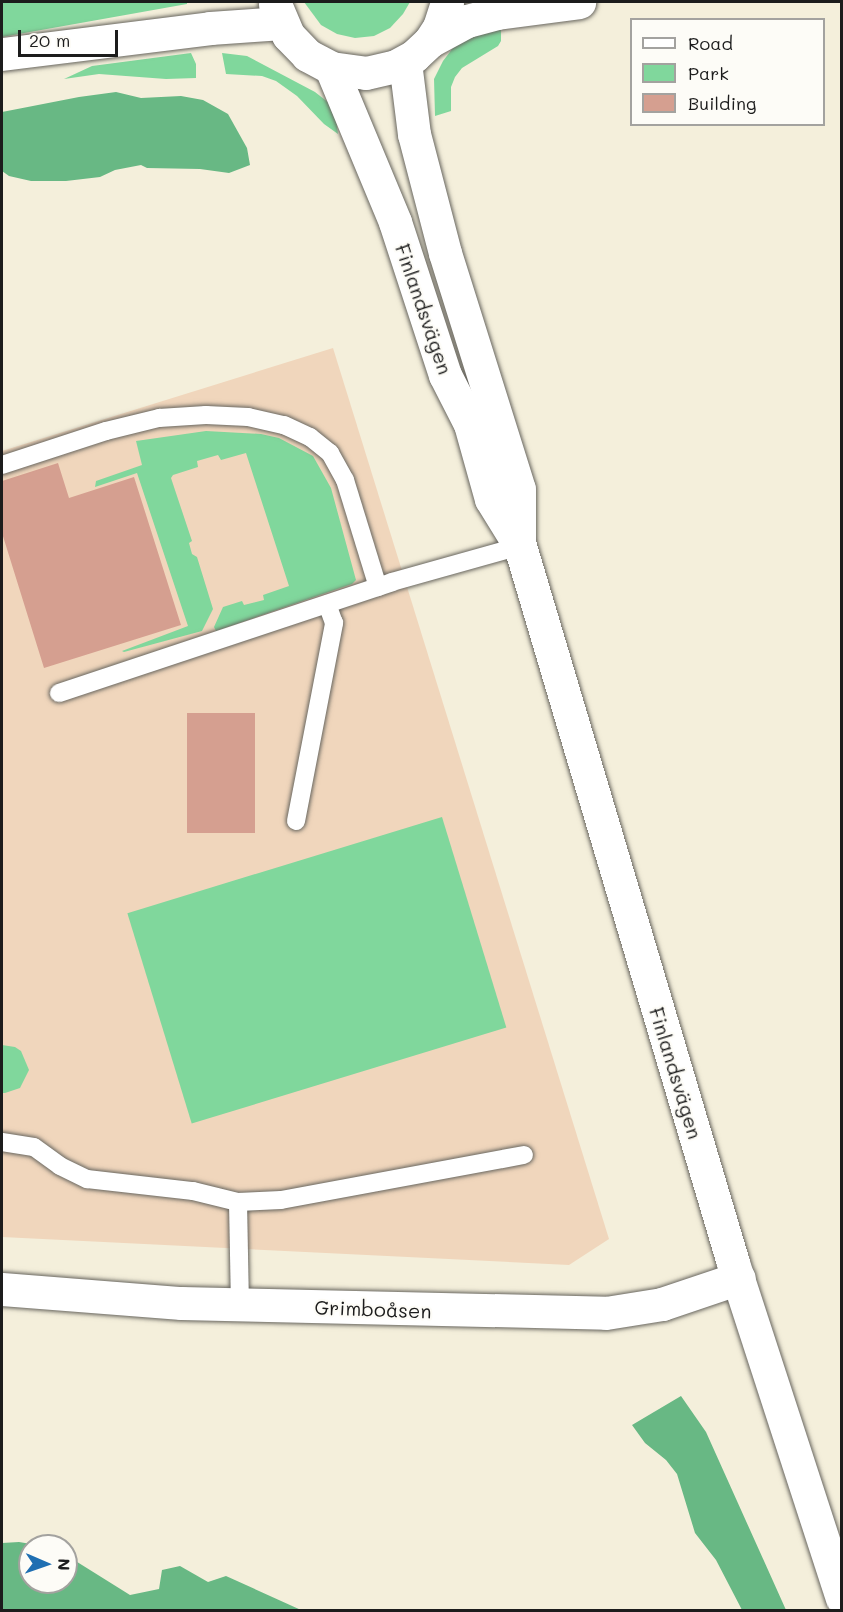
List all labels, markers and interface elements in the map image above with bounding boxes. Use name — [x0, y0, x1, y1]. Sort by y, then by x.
scale bar — [21, 18, 122, 56]
legend — [630, 18, 825, 126]
text: 20 m — [29, 28, 70, 52]
text: Road — [688, 31, 733, 55]
text: Park — [688, 61, 729, 85]
text: Building — [688, 91, 756, 115]
street label: Finlandsvägen — [390, 240, 458, 378]
street label: Finlandsvägen — [645, 1004, 707, 1142]
street label: Grimboåsen — [314, 1295, 432, 1323]
north arrow — [18, 1534, 78, 1594]
text: N — [54, 1558, 75, 1571]

